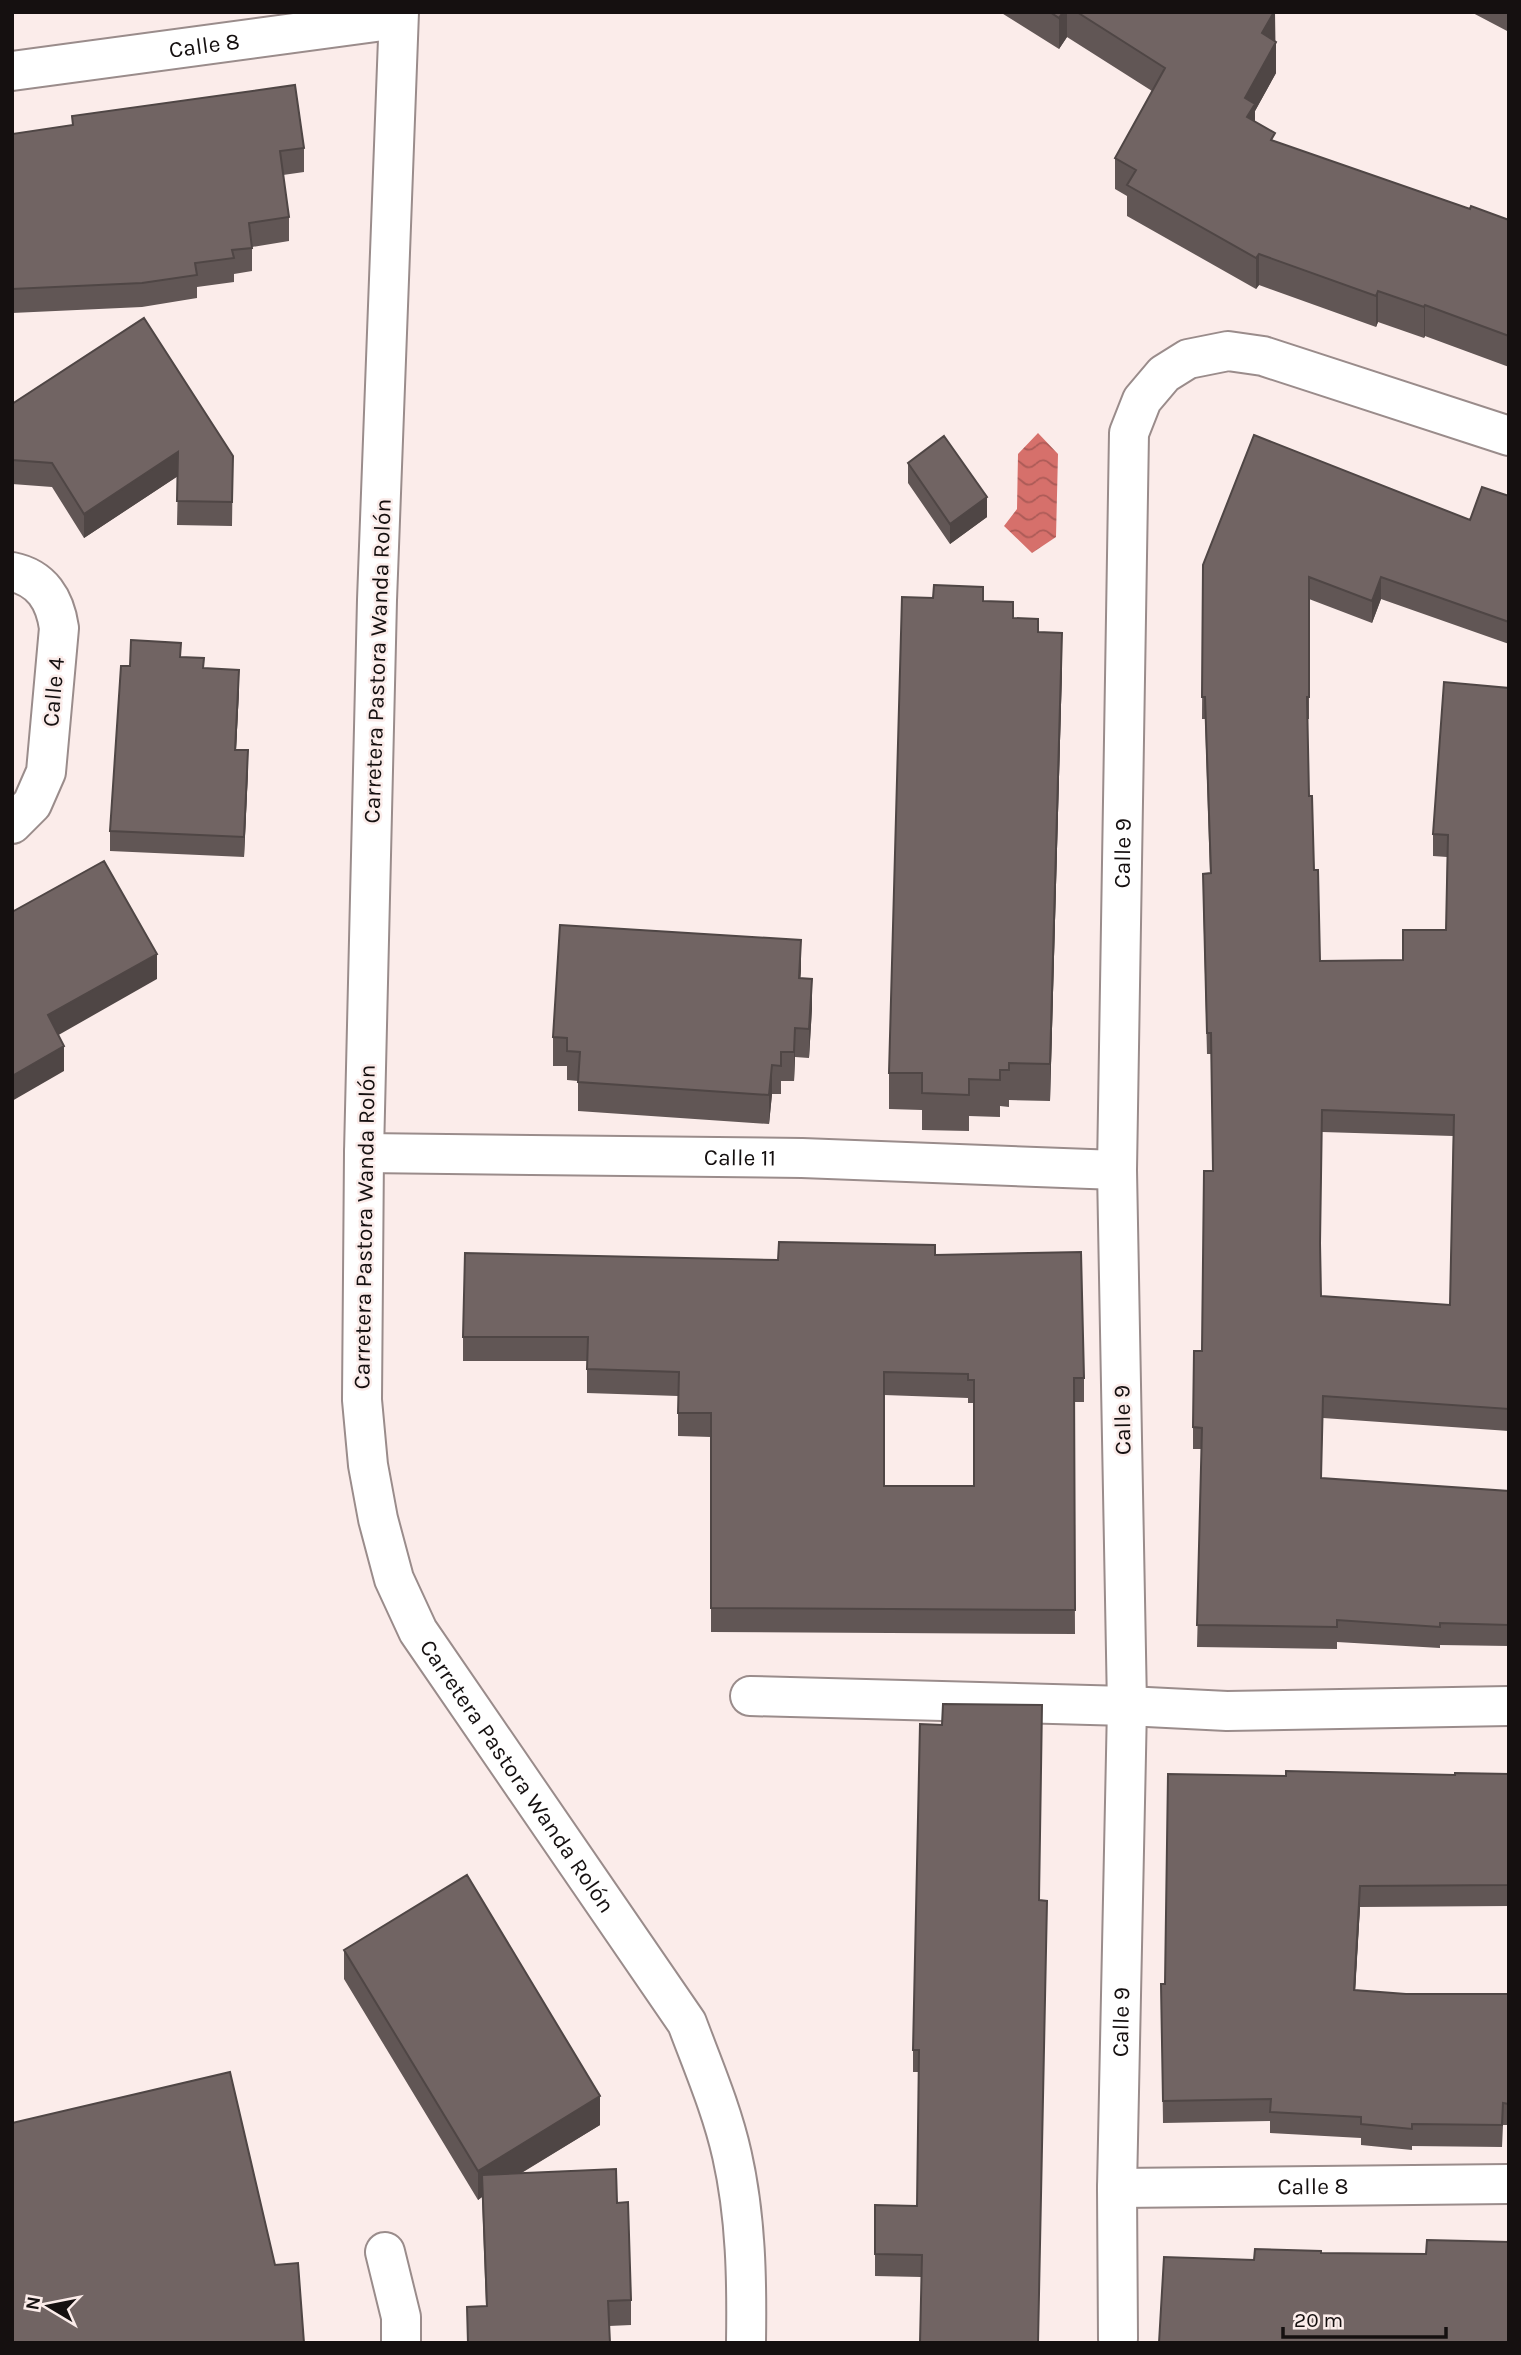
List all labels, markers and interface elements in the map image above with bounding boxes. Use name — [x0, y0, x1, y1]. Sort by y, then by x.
street label: Calle 8 — [167, 27, 241, 64]
street label: Carretera Pastora Wanda Rolón — [358, 498, 397, 824]
street label: Calle 4 — [37, 656, 70, 728]
street label: Calle 9 — [1109, 818, 1137, 889]
street label: Carretera Pastora Wanda Rolón — [348, 1064, 381, 1390]
street label: Calle 11 — [704, 1144, 776, 1172]
street label: Calle 9 — [1108, 1385, 1137, 1455]
street label: Carretera Pastora Wanda Rolón — [414, 1635, 620, 1918]
street label: Calle 9 — [1107, 1987, 1135, 2057]
street label: Calle 8 — [1277, 2173, 1349, 2200]
north arrow — [14, 2271, 84, 2341]
text: N — [21, 2295, 45, 2312]
scale bar — [1283, 2296, 1446, 2340]
text: 20 m — [1294, 2308, 1343, 2332]

